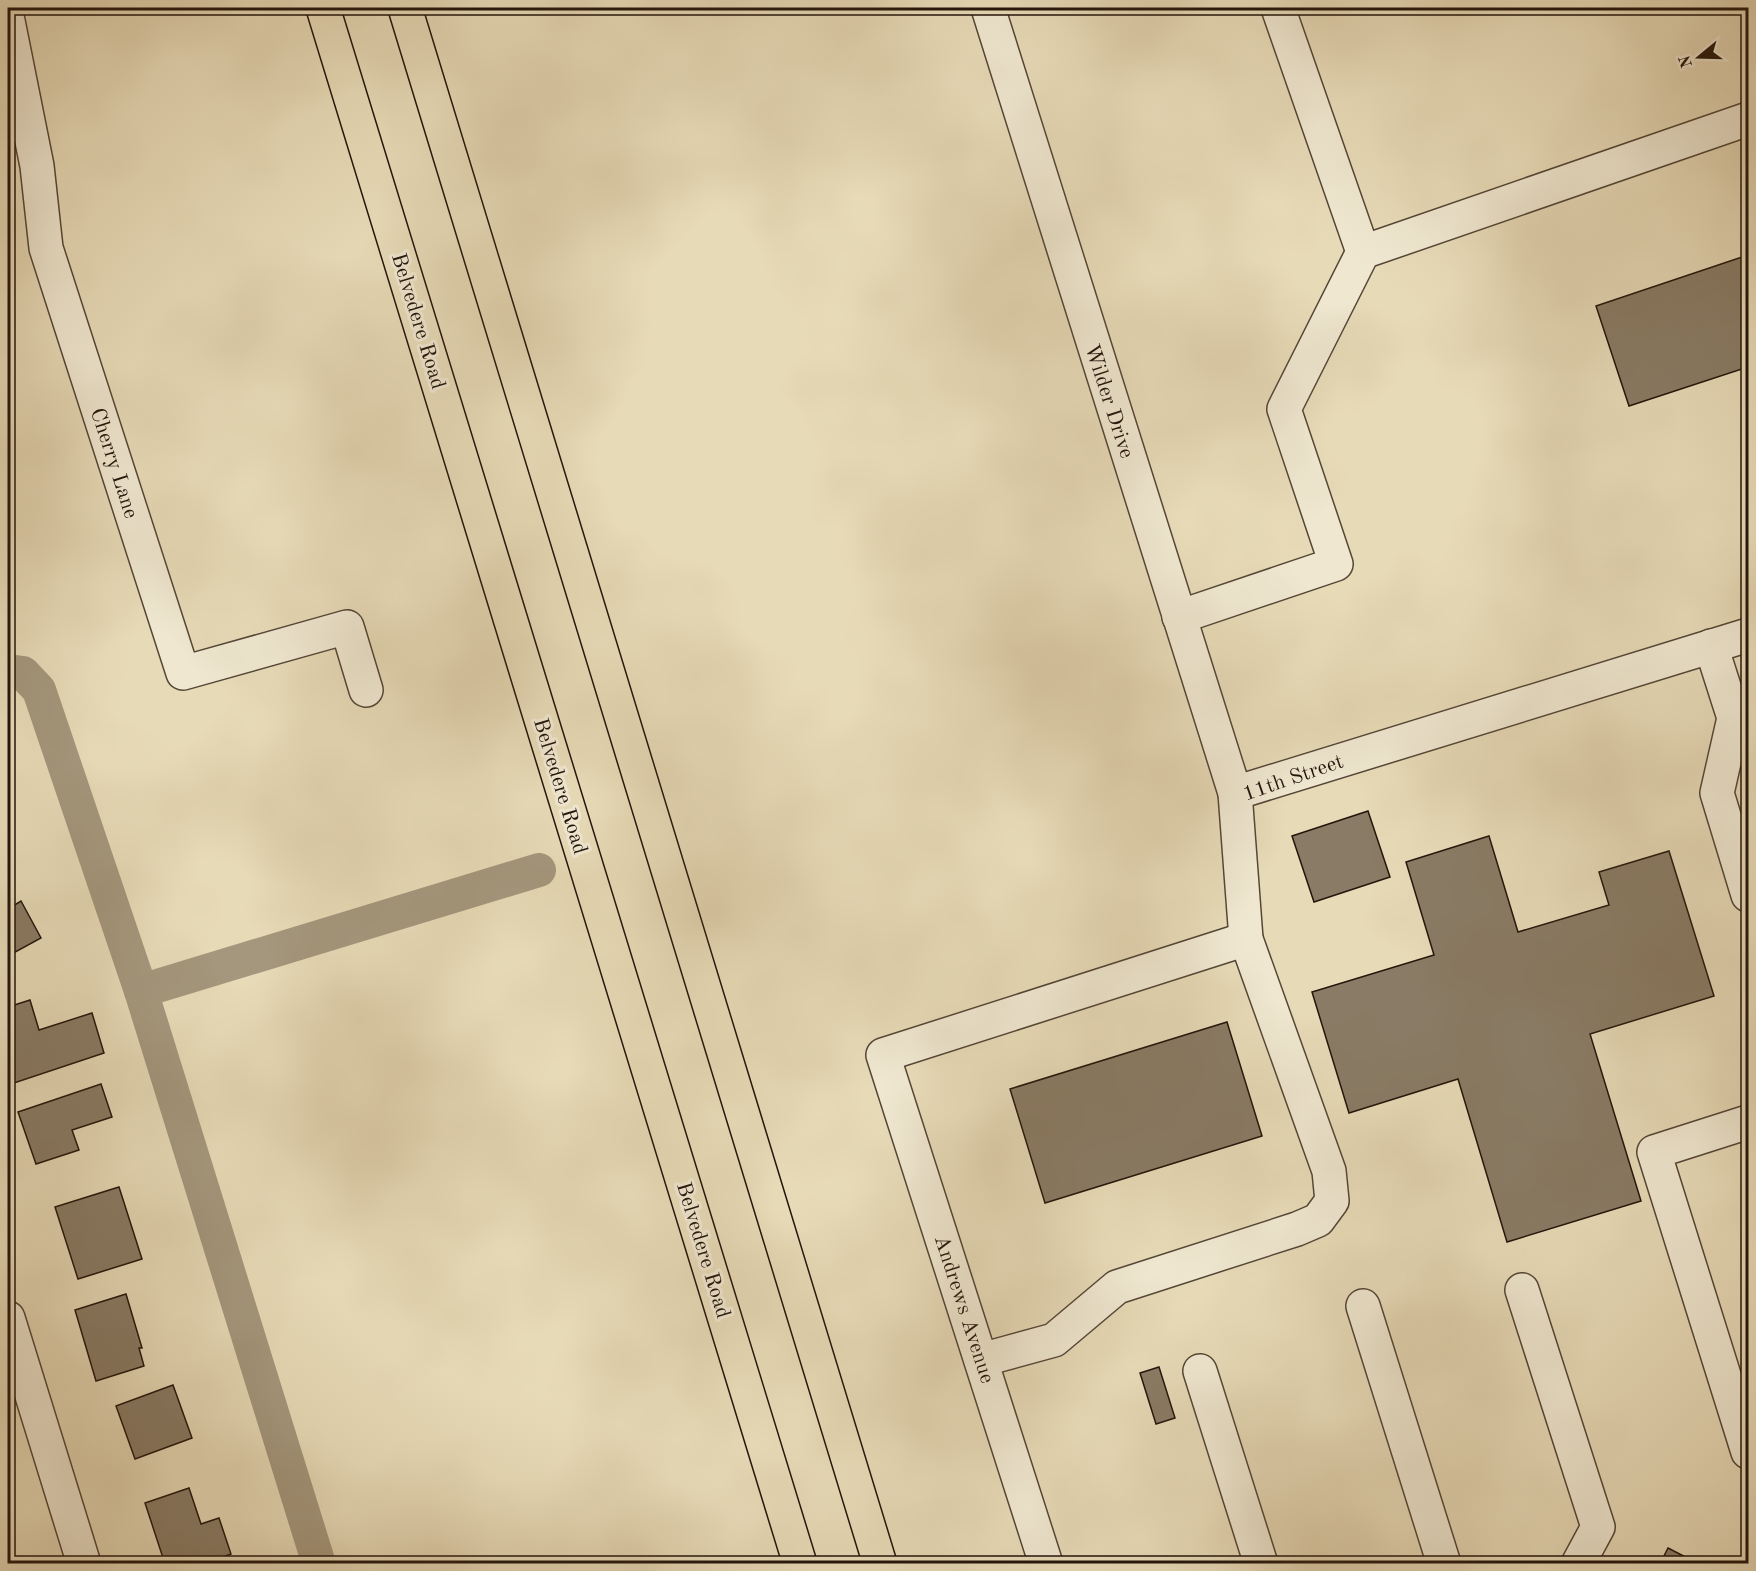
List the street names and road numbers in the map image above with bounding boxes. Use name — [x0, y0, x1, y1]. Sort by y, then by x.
street label: Belvedere Road — [387, 251, 448, 392]
street label: Wilder Drive — [1080, 342, 1137, 461]
street label: Cherry Lane — [86, 406, 141, 521]
street label: Belvedere Road — [529, 716, 590, 857]
street label: 11th Street — [1241, 751, 1346, 805]
street label: Belvedere Road — [672, 1180, 733, 1321]
street label: Andrews Avenue — [930, 1233, 997, 1386]

